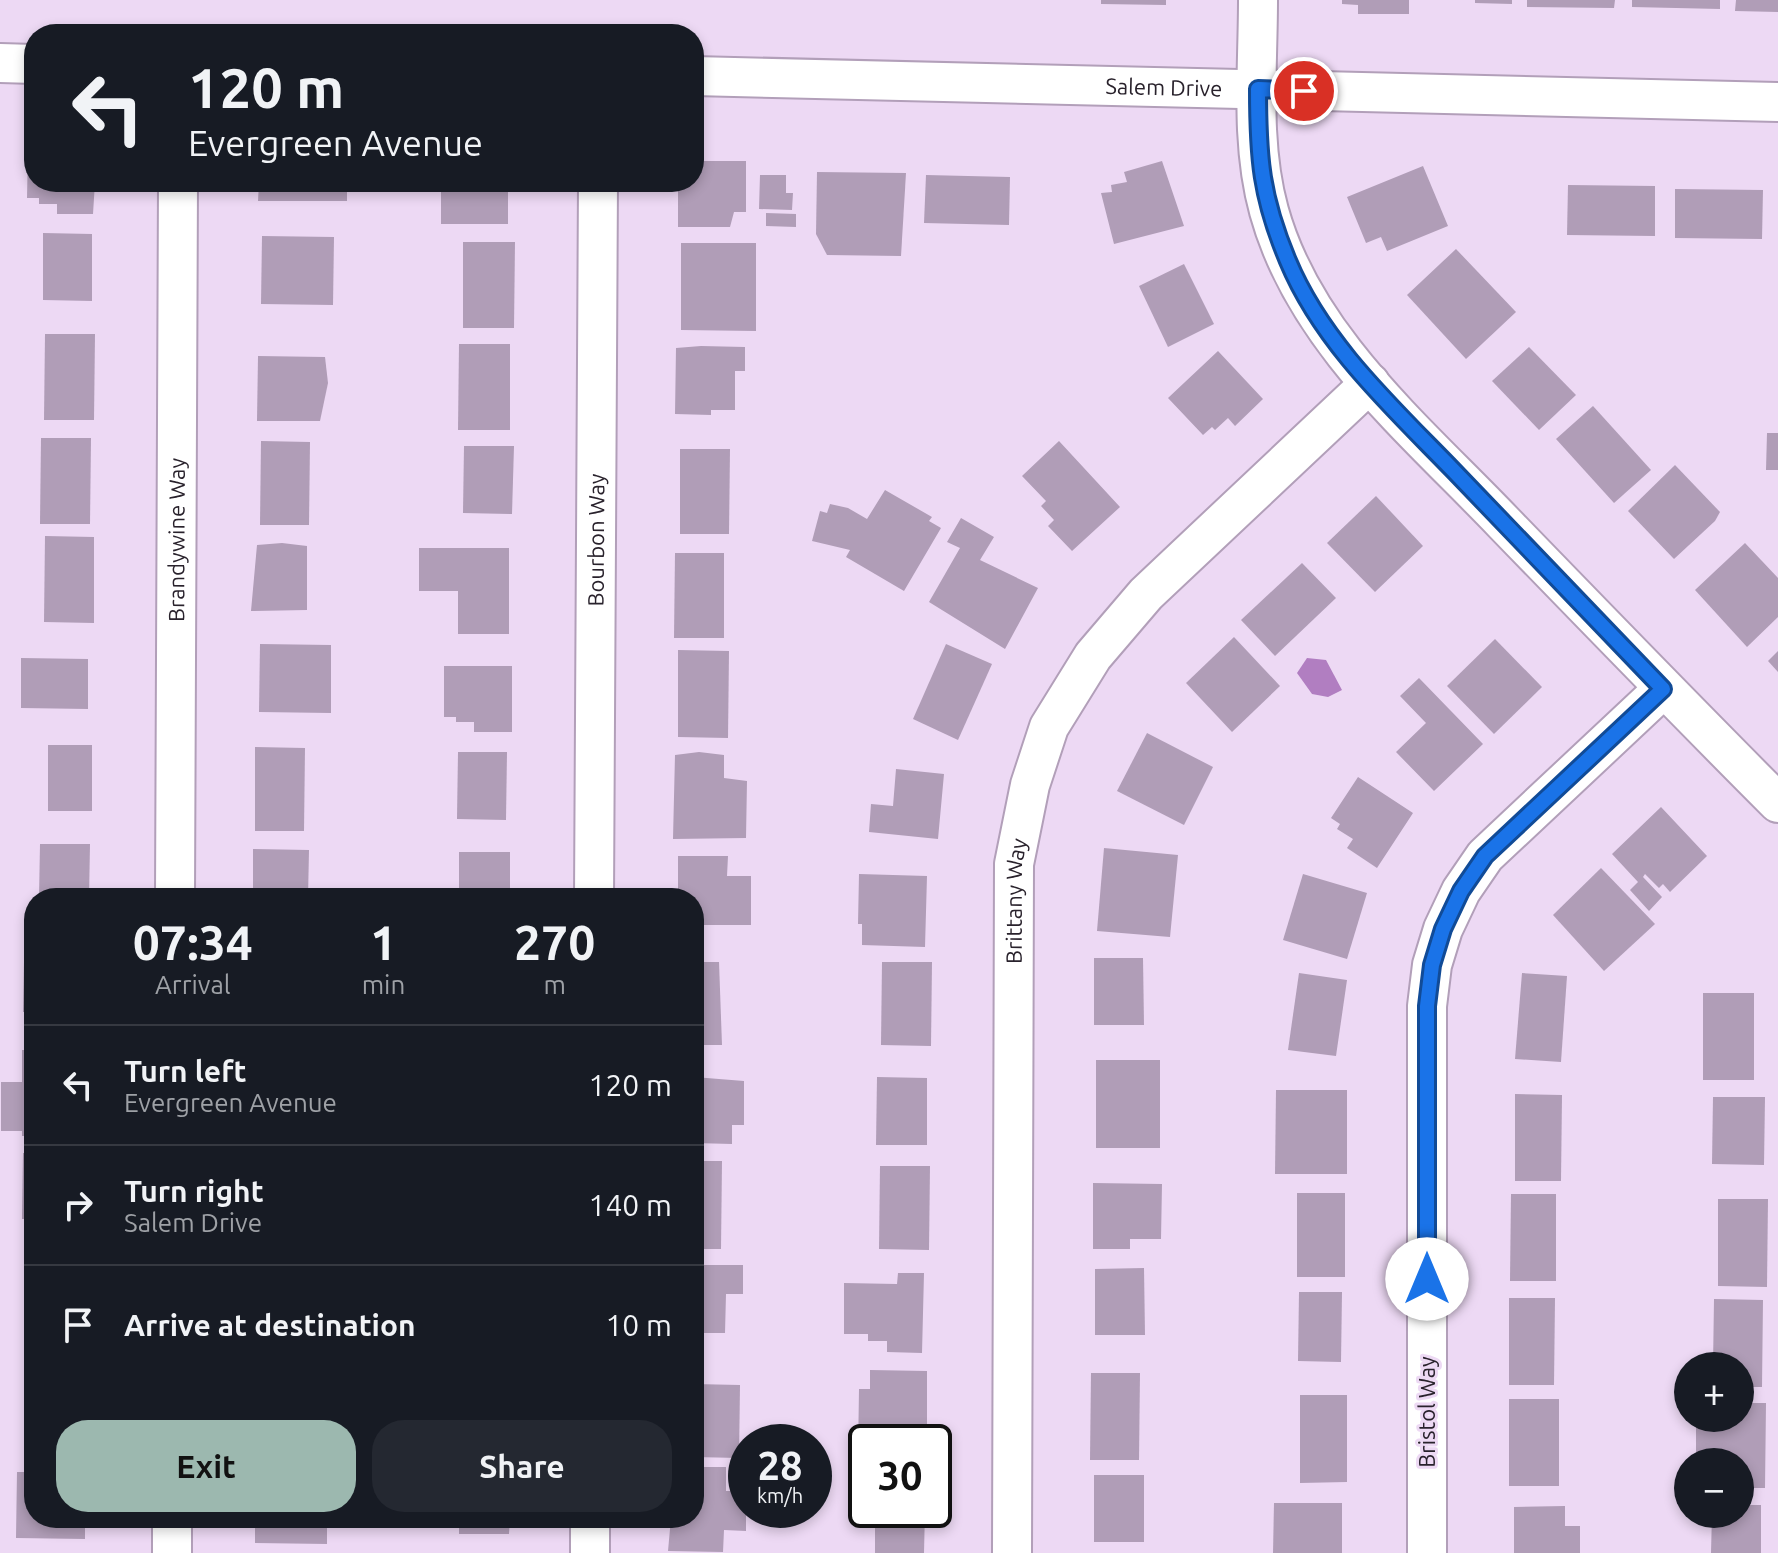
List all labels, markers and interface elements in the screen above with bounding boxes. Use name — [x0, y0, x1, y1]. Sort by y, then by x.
icon: left — [56, 56, 160, 160]
text: 120 m — [188, 56, 344, 119]
pin — [1270, 57, 1338, 125]
icon: arrive — [1282, 69, 1326, 113]
street label: Salem Drive — [1105, 73, 1223, 101]
text: Evergreen Avenue — [188, 122, 483, 163]
street label: Brandywine Way — [163, 458, 189, 622]
street label: Bourbon Way — [583, 473, 608, 607]
street label: Brittany Way — [1001, 835, 1031, 964]
text: 07:34 — [133, 915, 253, 969]
text: 1 — [370, 915, 397, 969]
text: 270 — [514, 915, 595, 969]
text: Arrival — [155, 970, 231, 999]
text: min — [362, 970, 405, 999]
text: m — [543, 970, 566, 999]
text: Turn left — [124, 1054, 246, 1088]
icon: left — [56, 1063, 100, 1107]
text: 120 m — [588, 1068, 672, 1102]
text: Evergreen Avenue — [124, 1088, 337, 1117]
text: Turn right — [124, 1174, 264, 1208]
icon: right — [56, 1183, 100, 1227]
text: 140 m — [588, 1188, 672, 1222]
text: Salem Drive — [124, 1208, 262, 1237]
position arrow — [1385, 1237, 1469, 1321]
icon: arrive — [56, 1303, 100, 1347]
text: Arrive at destination — [124, 1308, 416, 1342]
text: 10 m — [605, 1308, 672, 1342]
map controls — [1674, 1352, 1754, 1528]
button: + — [1674, 1352, 1754, 1432]
street label: Bristol Way — [1414, 1356, 1439, 1468]
button: Exit — [56, 1420, 356, 1512]
button: Share — [372, 1420, 672, 1512]
speed limit sign: 30 — [848, 1424, 952, 1528]
text: 28 — [757, 1443, 803, 1488]
button: − — [1674, 1448, 1754, 1528]
text: km/h — [757, 1484, 803, 1507]

